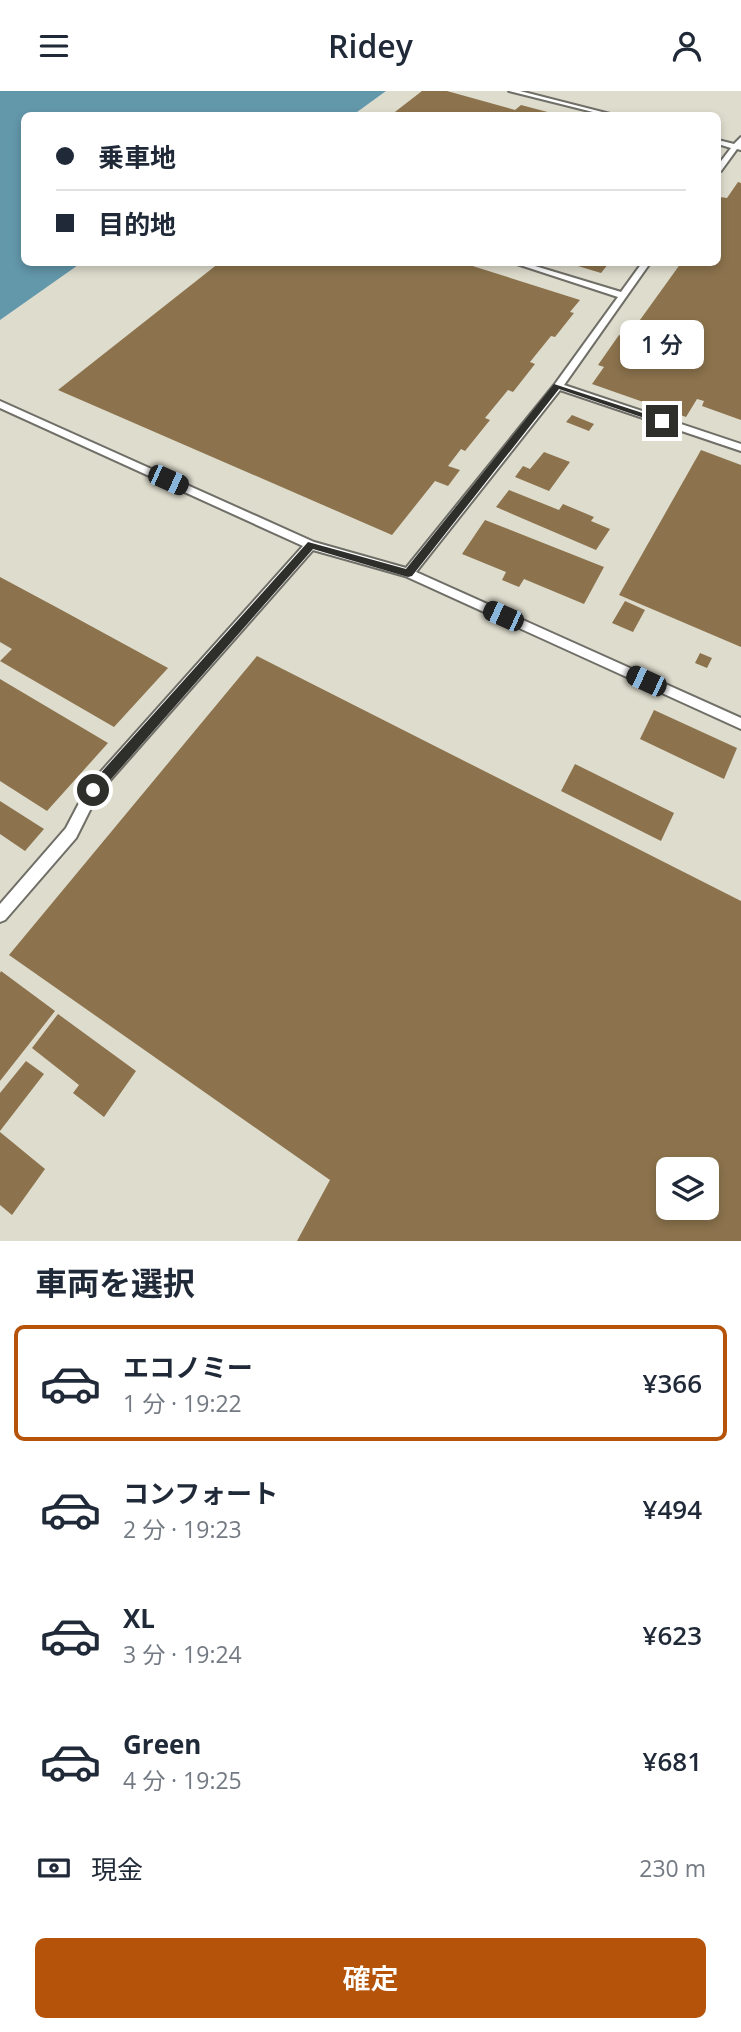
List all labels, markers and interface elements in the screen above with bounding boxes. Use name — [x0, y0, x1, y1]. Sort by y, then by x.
text: Ridey — [328, 24, 413, 67]
icon: menu — [35, 27, 73, 65]
icon: person — [668, 27, 706, 65]
text: 乗車地 — [98, 139, 176, 175]
text: 目的地 — [98, 206, 176, 242]
callout: 1 分 — [620, 320, 704, 369]
text: 1 分 — [641, 328, 683, 360]
route end — [646, 405, 678, 437]
car — [145, 462, 192, 498]
car — [480, 598, 527, 634]
car — [623, 663, 670, 699]
route start — [77, 774, 109, 806]
map controls — [656, 1157, 719, 1220]
button: layers — [656, 1157, 719, 1220]
text: 車両を選択 — [35, 1261, 195, 1304]
text: エコノミー — [123, 1349, 253, 1385]
icon: car — [39, 1352, 102, 1415]
text: ¥366 — [643, 1365, 702, 1401]
text: 1 分 · 19:22 — [123, 1387, 242, 1419]
text: コンフォート — [123, 1475, 278, 1511]
icon: car — [39, 1478, 102, 1541]
text: ¥494 — [643, 1491, 702, 1527]
text: 2 分 · 19:23 — [123, 1513, 242, 1545]
text: XL — [123, 1600, 155, 1636]
icon: car — [39, 1604, 102, 1667]
text: ¥623 — [643, 1617, 702, 1653]
text: 3 分 · 19:24 — [123, 1638, 242, 1670]
text: Green — [123, 1726, 201, 1762]
icon: car — [39, 1730, 102, 1793]
text: ¥681 — [643, 1743, 702, 1779]
text: 4 分 · 19:25 — [123, 1764, 242, 1796]
icon: cash — [35, 1849, 73, 1887]
text: 現金 — [91, 1851, 143, 1887]
text: 230 m — [639, 1852, 706, 1884]
button: 確定 — [35, 1938, 706, 2018]

